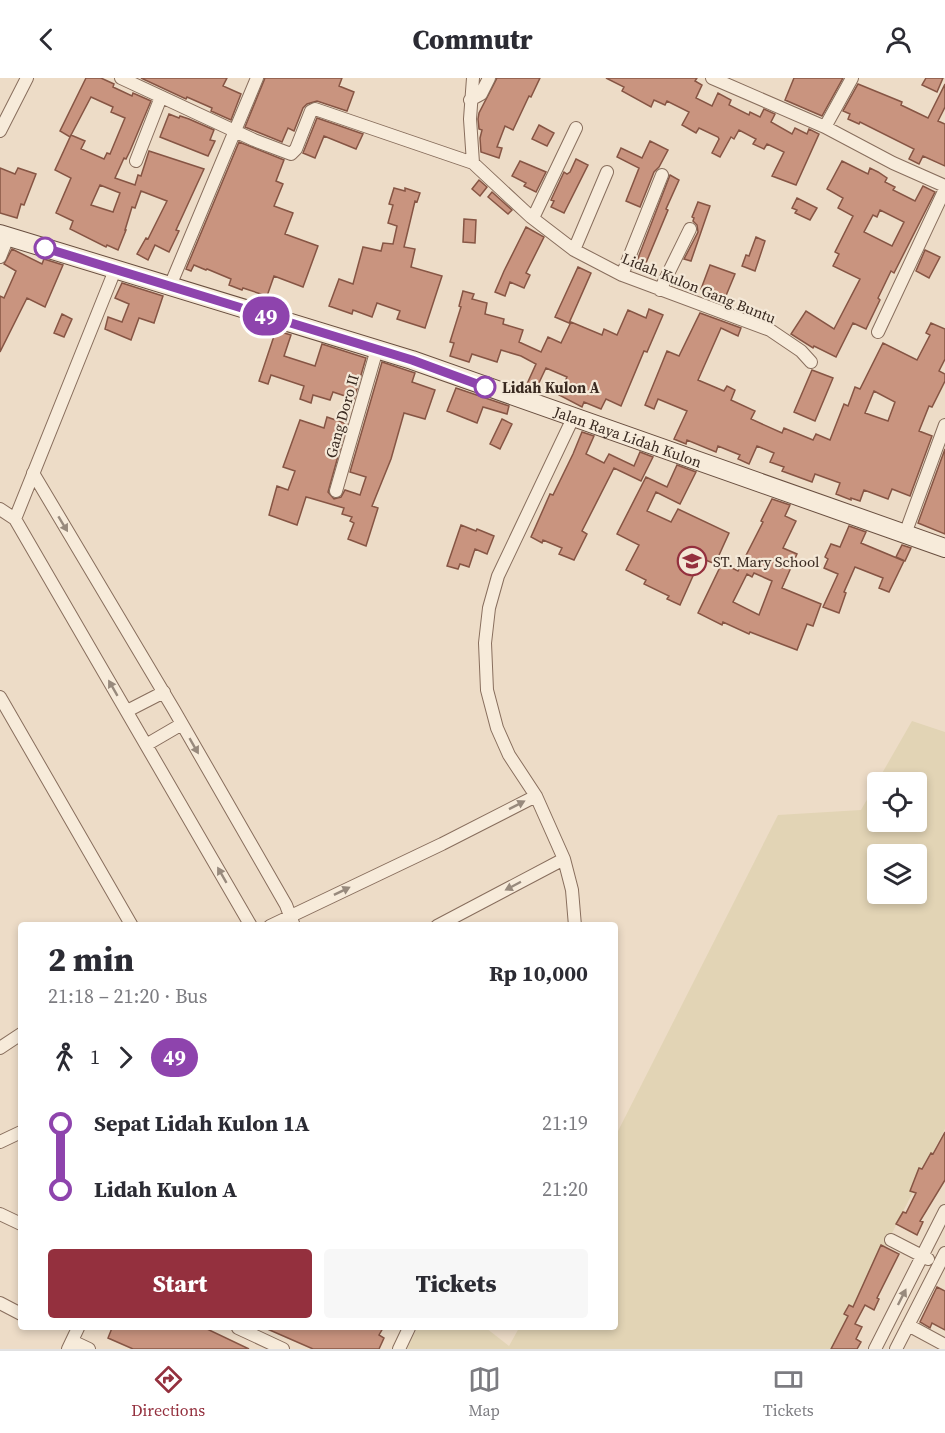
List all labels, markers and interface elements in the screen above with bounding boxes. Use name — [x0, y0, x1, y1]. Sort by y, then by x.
text: Commutr — [412, 21, 533, 58]
icon: back — [30, 23, 63, 56]
icon: person — [882, 23, 915, 56]
unlabelled marker — [34, 237, 56, 259]
street label: Lidah Kulon Gang Buntu — [619, 247, 779, 329]
line badge: 49 — [239, 296, 293, 336]
text: 49 — [255, 302, 277, 331]
street label: Gang Doro II — [320, 372, 364, 460]
marker: Lidah Kulon A — [474, 376, 496, 398]
place label: Lidah Kulon A — [502, 377, 600, 398]
street label: Jalan Raya Lidah Kulon — [550, 400, 705, 472]
one-way arrow — [58, 516, 68, 533]
school or university icon: ST. Mary School — [676, 545, 708, 577]
place label: ST. Mary School — [713, 551, 820, 572]
one-way arrow — [108, 680, 119, 696]
one-way arrow — [189, 737, 199, 754]
map controls — [867, 772, 927, 904]
button: locate — [867, 772, 927, 832]
one-way arrow — [508, 800, 525, 810]
button: layers — [867, 844, 927, 904]
one-way arrow — [217, 866, 227, 883]
one-way arrow — [504, 881, 521, 891]
one-way arrow — [333, 886, 350, 895]
text: 2 min — [48, 937, 134, 982]
text: Rp 10,000 — [489, 958, 588, 988]
text: 21:18 – 21:20 · Bus — [48, 982, 207, 1010]
icon: walk — [48, 1041, 81, 1074]
icon: forward — [109, 1041, 142, 1074]
text: 1 — [90, 1043, 100, 1071]
text: 49 — [163, 1043, 186, 1072]
text: Sepat Lidah Kulon 1A — [94, 1108, 310, 1138]
text: 21:19 — [542, 1109, 588, 1137]
text: Lidah Kulon A — [94, 1174, 237, 1204]
text: 21:20 — [542, 1175, 588, 1203]
button: Start — [48, 1249, 312, 1318]
button: Tickets — [324, 1249, 588, 1318]
one-way arrow — [897, 1288, 907, 1305]
tab: Directions — [131, 1363, 205, 1421]
tab: Map — [468, 1363, 501, 1421]
tab: Tickets — [763, 1363, 814, 1421]

